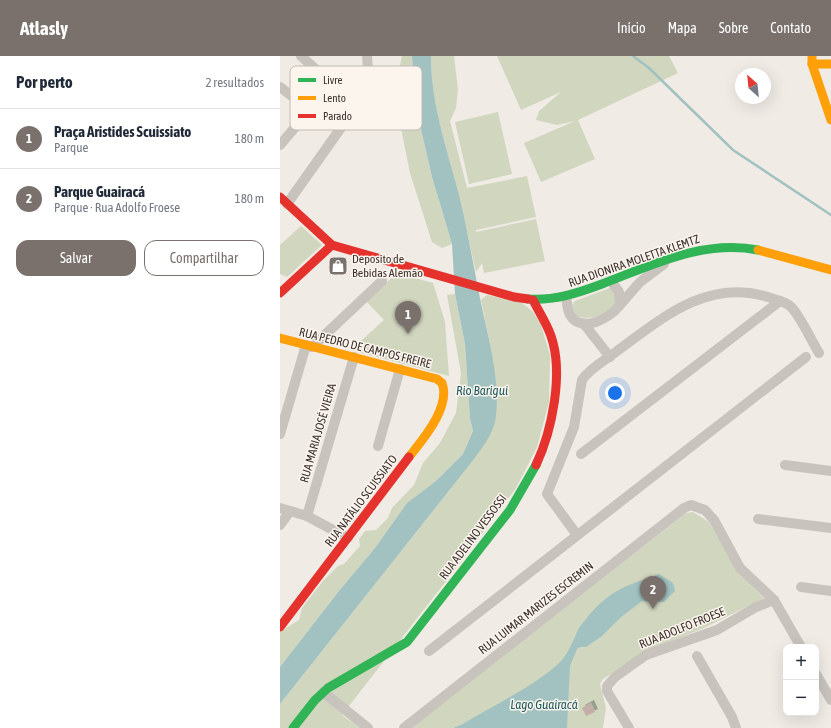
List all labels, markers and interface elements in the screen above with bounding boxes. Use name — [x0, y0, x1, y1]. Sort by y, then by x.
text: Atlasly — [20, 17, 68, 39]
text: Início — [617, 20, 646, 36]
text: Mapa — [668, 20, 697, 36]
text: Sobre — [719, 20, 748, 36]
text: Contato — [770, 20, 811, 36]
legend — [290, 66, 422, 130]
north arrow — [735, 68, 771, 104]
text: Por perto — [16, 72, 73, 92]
text: Livre — [323, 74, 343, 86]
text: 2 resultados — [205, 75, 264, 90]
text: Lento — [323, 92, 346, 104]
text: Parado — [323, 110, 352, 122]
text: Praça Aristides Scuissiato — [54, 123, 191, 140]
text: 1 — [26, 131, 32, 146]
text: 180 m — [235, 131, 264, 146]
text: Parque — [54, 140, 88, 155]
text: Parque Guairacá — [54, 183, 145, 200]
text: 2 — [26, 191, 32, 206]
text: 180 m — [235, 191, 264, 206]
text: Parque · Rua Adolfo Froese — [54, 200, 180, 215]
street label: RUA DIONIRA MOLETTA KLEMTZ — [567, 232, 702, 290]
button: Salvar — [16, 240, 136, 276]
button: Compartilhar — [144, 240, 264, 276]
place label: Deposito de Bebidas Alemão — [352, 252, 423, 280]
shop icon: Deposito de Bebidas Alemão — [327, 255, 349, 277]
pin: 1 — [395, 301, 421, 334]
street label: RUA PEDRO DE CAMPOS FREIRE — [298, 325, 432, 371]
street label: RUA MARIA JOSÉ VIEIRA — [297, 382, 339, 484]
water label: Rio Barigui — [456, 383, 508, 398]
your location — [605, 383, 625, 403]
street label: RUA NATÁLIO SCUISSIATO — [322, 452, 400, 550]
street label: RUA ADELINO VESSOSSI — [436, 492, 510, 582]
street label: RUA LUIMAR MARIZES ESCREMIN — [476, 559, 596, 657]
pin: 2 — [640, 576, 666, 609]
street label: RUA ADOLFO FROESE — [637, 604, 727, 652]
map controls — [783, 644, 819, 716]
button: + — [783, 644, 819, 680]
button: − — [783, 680, 819, 716]
water label: Lago Guairacá — [510, 697, 578, 712]

